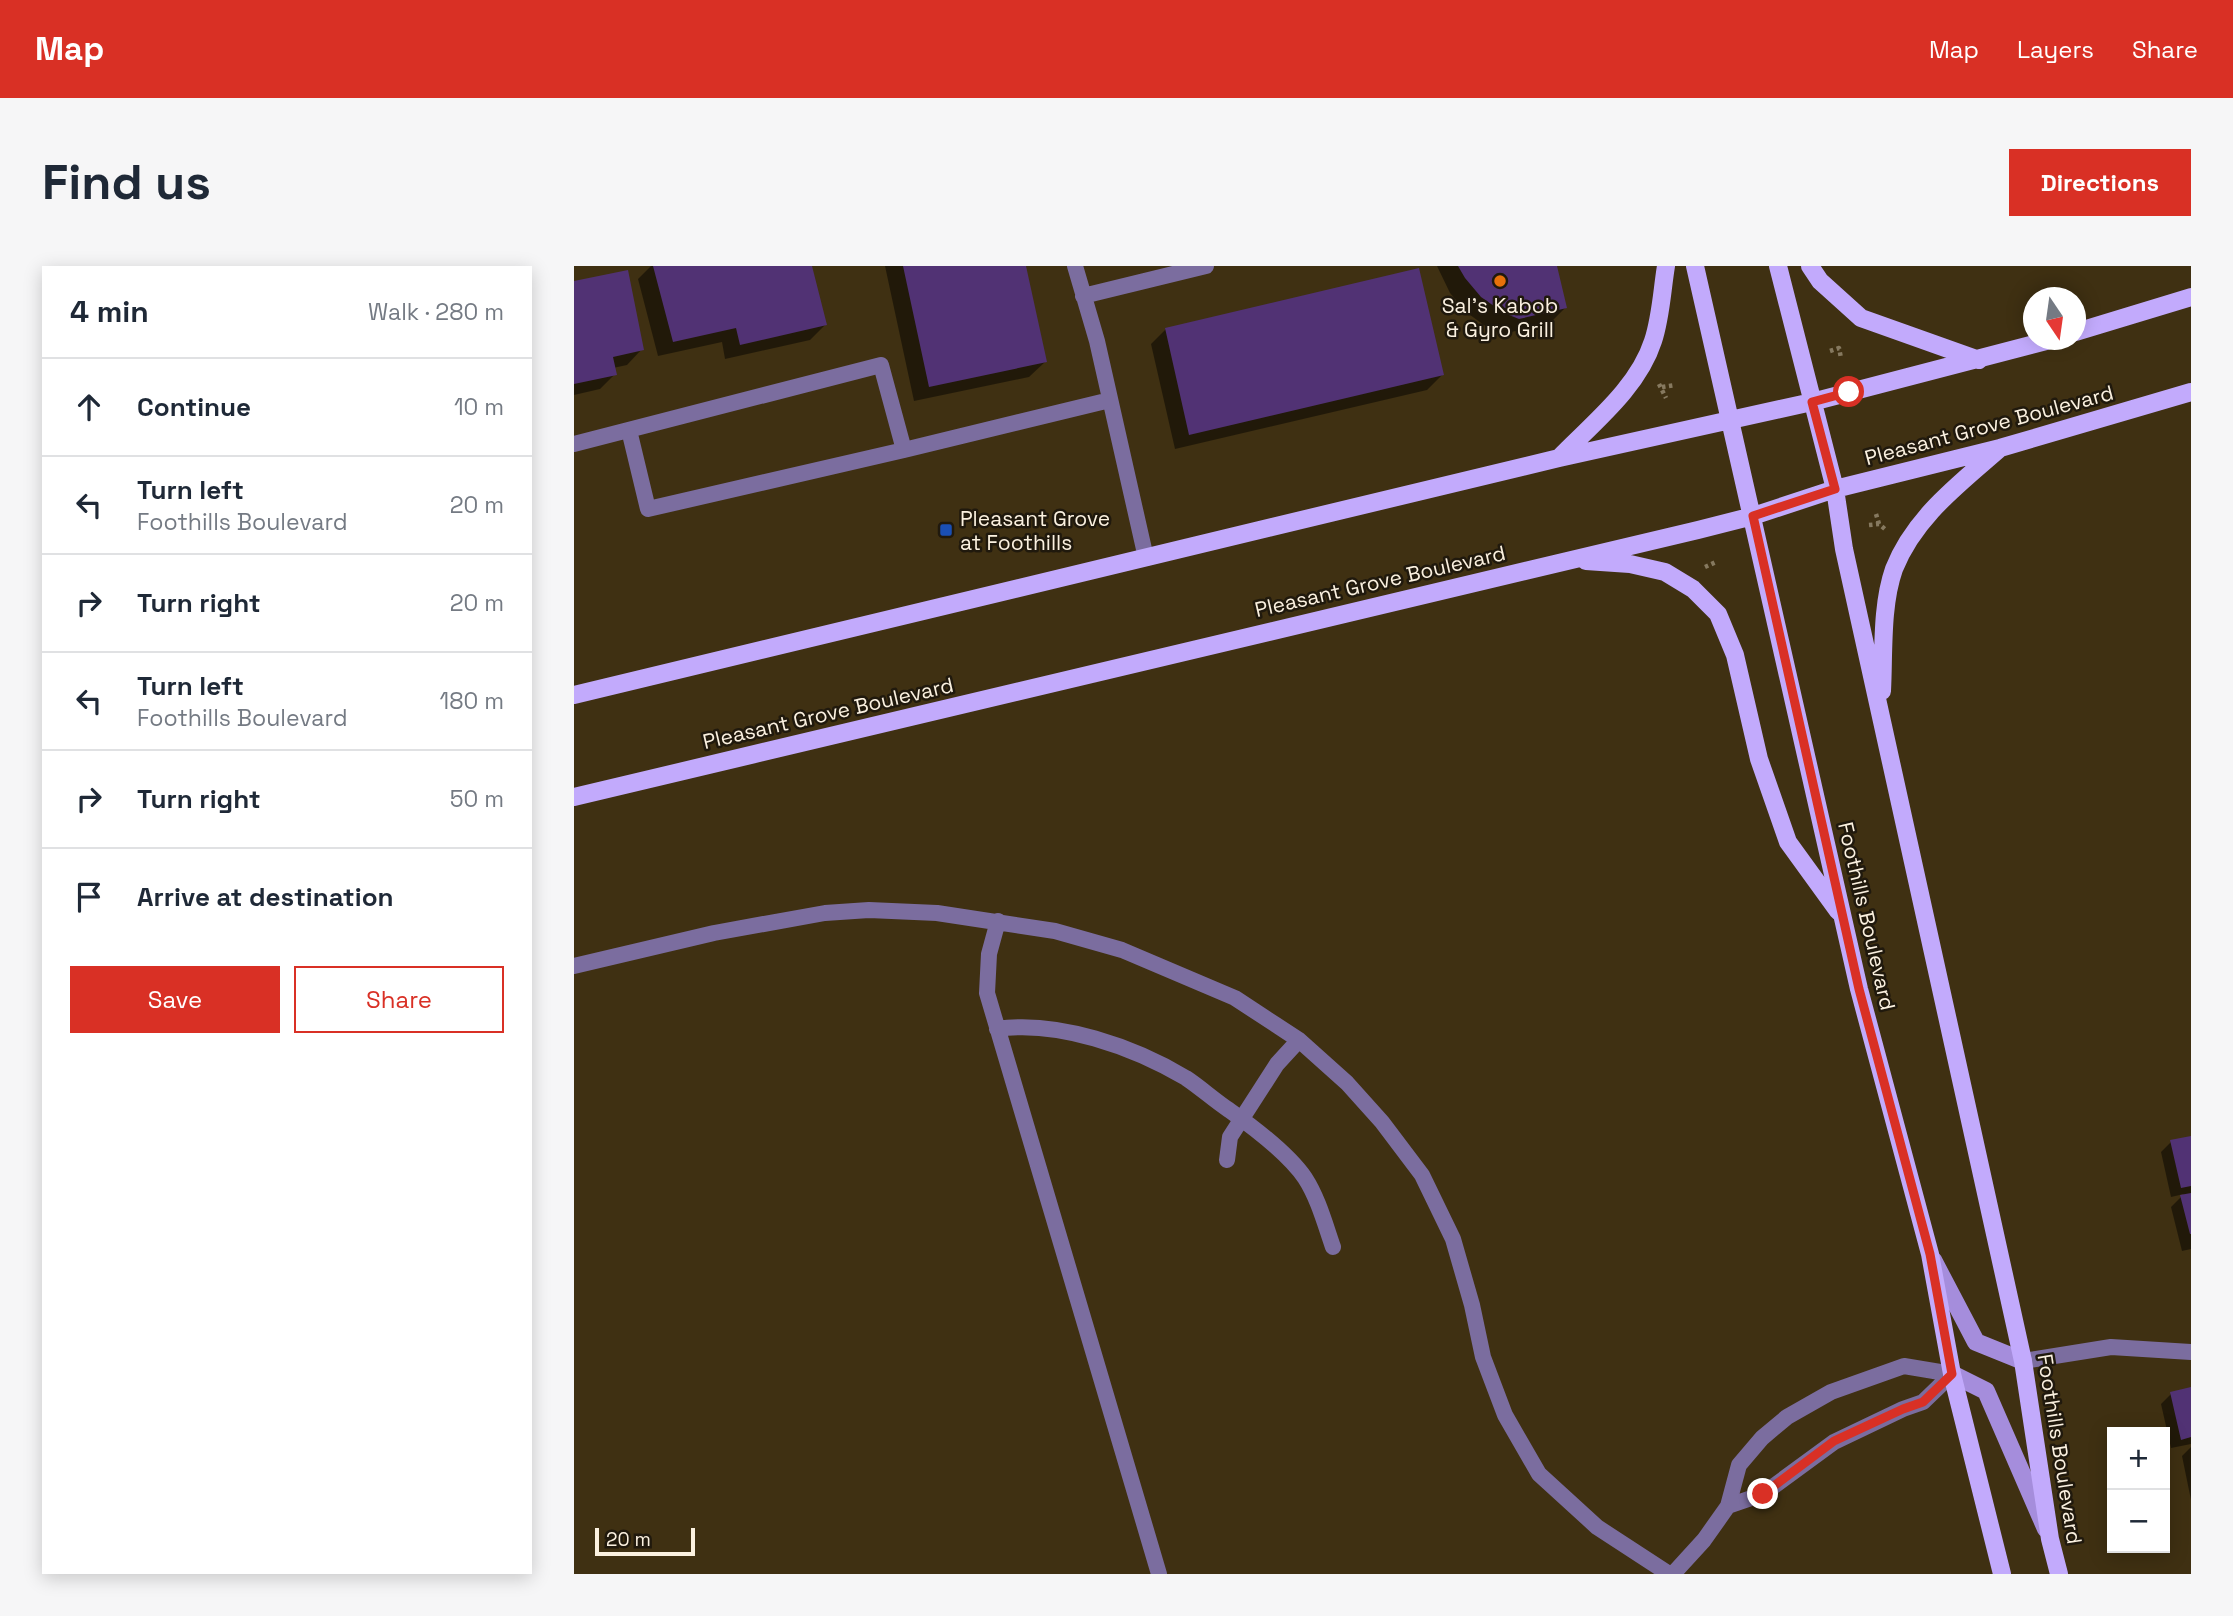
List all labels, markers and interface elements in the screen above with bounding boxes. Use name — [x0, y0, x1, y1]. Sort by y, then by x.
text: Map — [35, 28, 104, 70]
text: Map — [1929, 34, 1979, 65]
text: Layers — [2017, 34, 2094, 65]
text: Share — [2132, 34, 2198, 65]
button: Directions — [2009, 149, 2191, 216]
text: Find us — [42, 151, 211, 213]
marker: Sal's Kabob & Gyro Grill — [1492, 273, 1508, 289]
north arrow — [2023, 287, 2086, 350]
text: 4 min — [70, 292, 149, 331]
place label: Sal's Kabob & Gyro Grill — [1442, 292, 1558, 343]
text: Walk · 280 m — [368, 297, 504, 327]
route start — [1833, 376, 1864, 407]
street label: Pleasant Grove Boulevard — [1862, 379, 2116, 471]
icon: ahead — [70, 388, 108, 426]
text: Continue — [137, 390, 251, 424]
text: 10 m — [454, 392, 504, 422]
text: Turn left — [137, 473, 244, 507]
icon: left — [70, 486, 108, 524]
text: 20 m — [450, 490, 504, 520]
place label: Pleasant Grove at Foothills — [960, 505, 1110, 556]
text: Foothills Boulevard — [137, 507, 347, 537]
marker: Pleasant Grove at Foothills — [938, 522, 954, 538]
street label: Pleasant Grove Boulevard — [1252, 539, 1508, 623]
icon: right — [70, 584, 108, 622]
text: Turn right — [137, 586, 261, 620]
text: 20 m — [450, 588, 504, 618]
text: Turn left — [137, 669, 244, 703]
street label: Pleasant Grove Boulevard — [700, 671, 956, 755]
icon: left — [70, 682, 108, 720]
text: 180 m — [440, 686, 504, 716]
text: Foothills Boulevard — [137, 703, 347, 733]
icon: right — [70, 780, 108, 818]
text: Turn right — [137, 782, 261, 816]
text: 50 m — [450, 784, 504, 814]
street label: Foothills Boulevard — [1832, 819, 1902, 1013]
icon: arrive — [70, 878, 108, 916]
text: Arrive at destination — [137, 880, 394, 914]
button: Save — [70, 966, 280, 1033]
button: Share — [294, 966, 504, 1033]
street label: Foothills Boulevard — [2032, 1352, 2088, 1546]
map controls — [2107, 1427, 2170, 1553]
button: + — [2107, 1427, 2170, 1490]
route end — [1747, 1478, 1778, 1509]
button: − — [2107, 1490, 2170, 1553]
scale bar — [595, 1525, 695, 1557]
text: 20 m — [606, 1527, 651, 1552]

